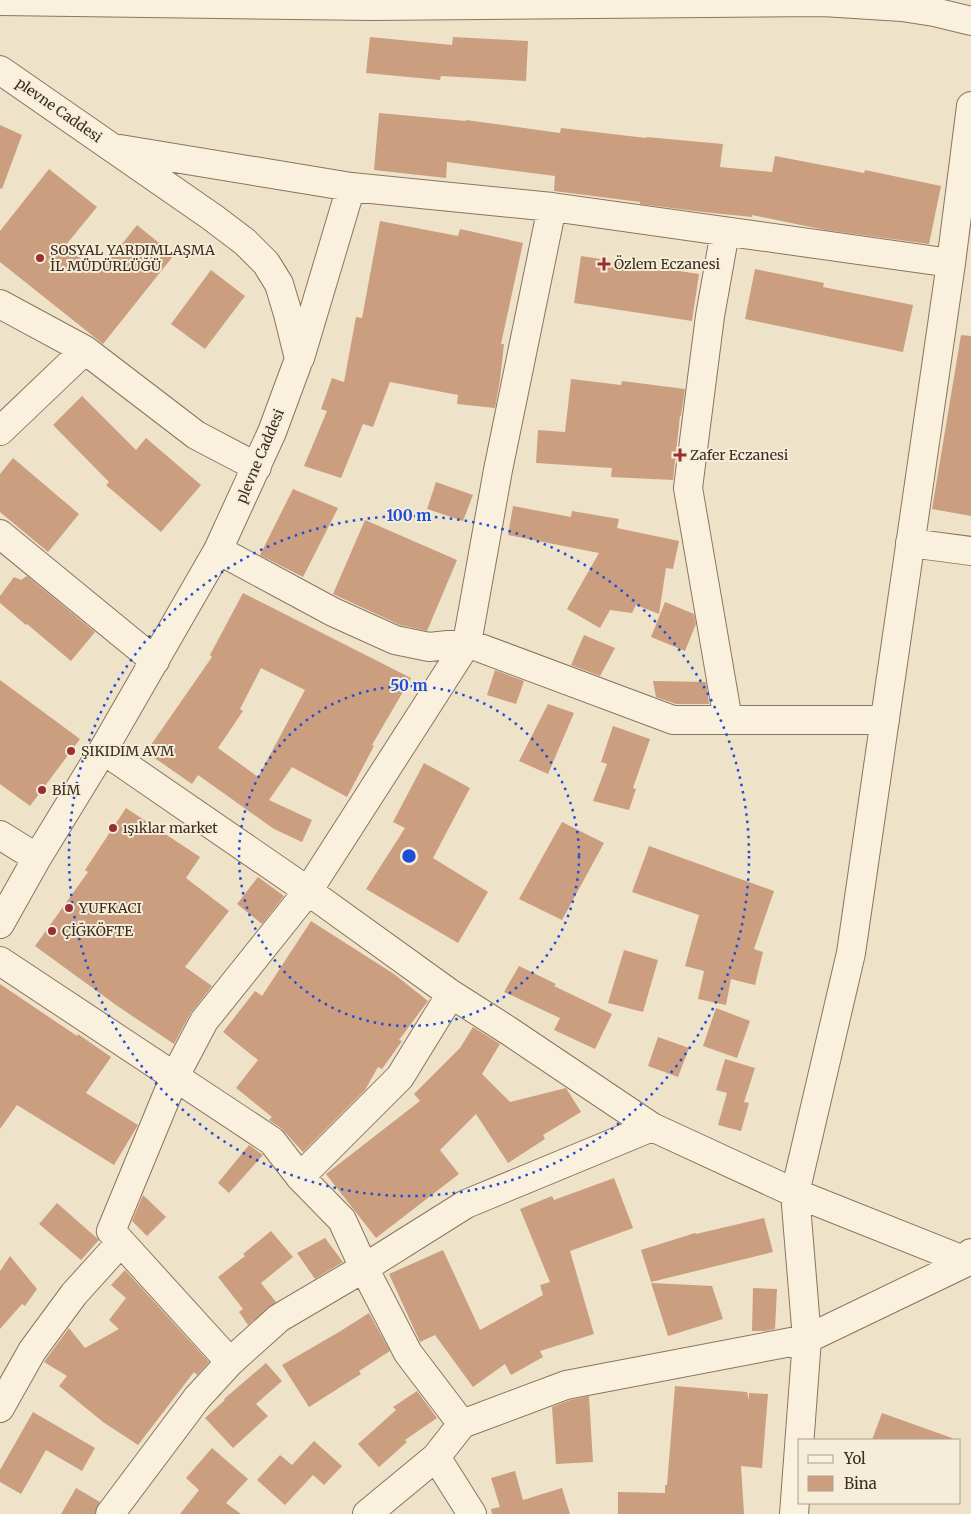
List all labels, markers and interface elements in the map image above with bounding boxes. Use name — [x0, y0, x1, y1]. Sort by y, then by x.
street label: plevne Caddesi — [13, 74, 106, 147]
place label: SOSYAL YARDIMLAŞMA İL MÜDÜRLÜĞÜ — [50, 241, 215, 275]
marker: SOSYAL YARDIMLAŞMA İL MÜDÜRLÜĞÜ — [34, 252, 46, 264]
place label: Özlem Eczanesi — [614, 255, 720, 273]
marker: Özlem Eczanesi — [598, 258, 610, 270]
street label: plevne Caddesi — [232, 406, 288, 506]
place label: Zafer Eczanesi — [690, 446, 789, 464]
marker: Zafer Eczanesi — [674, 449, 686, 461]
text: 100 m — [387, 506, 431, 525]
text: 50 m — [390, 676, 428, 695]
place label: ŞIKIDIM AVM — [81, 742, 174, 760]
marker: ŞIKIDIM AVM — [65, 745, 77, 757]
place label: BİM — [52, 781, 80, 799]
marker: BİM — [36, 784, 48, 796]
place label: ışıklar market — [123, 819, 218, 837]
marker: ışıklar market — [107, 822, 119, 834]
centre of rings — [400, 847, 418, 865]
place label: YUFKACI — [78, 899, 142, 917]
marker: YUFKACI — [63, 902, 75, 914]
place label: ÇİĞKÖFTE — [62, 922, 133, 940]
marker: ÇİĞKÖFTE — [46, 925, 58, 937]
legend — [798, 1439, 961, 1504]
text: Yol — [843, 1449, 866, 1468]
text: Bina — [844, 1474, 877, 1493]

